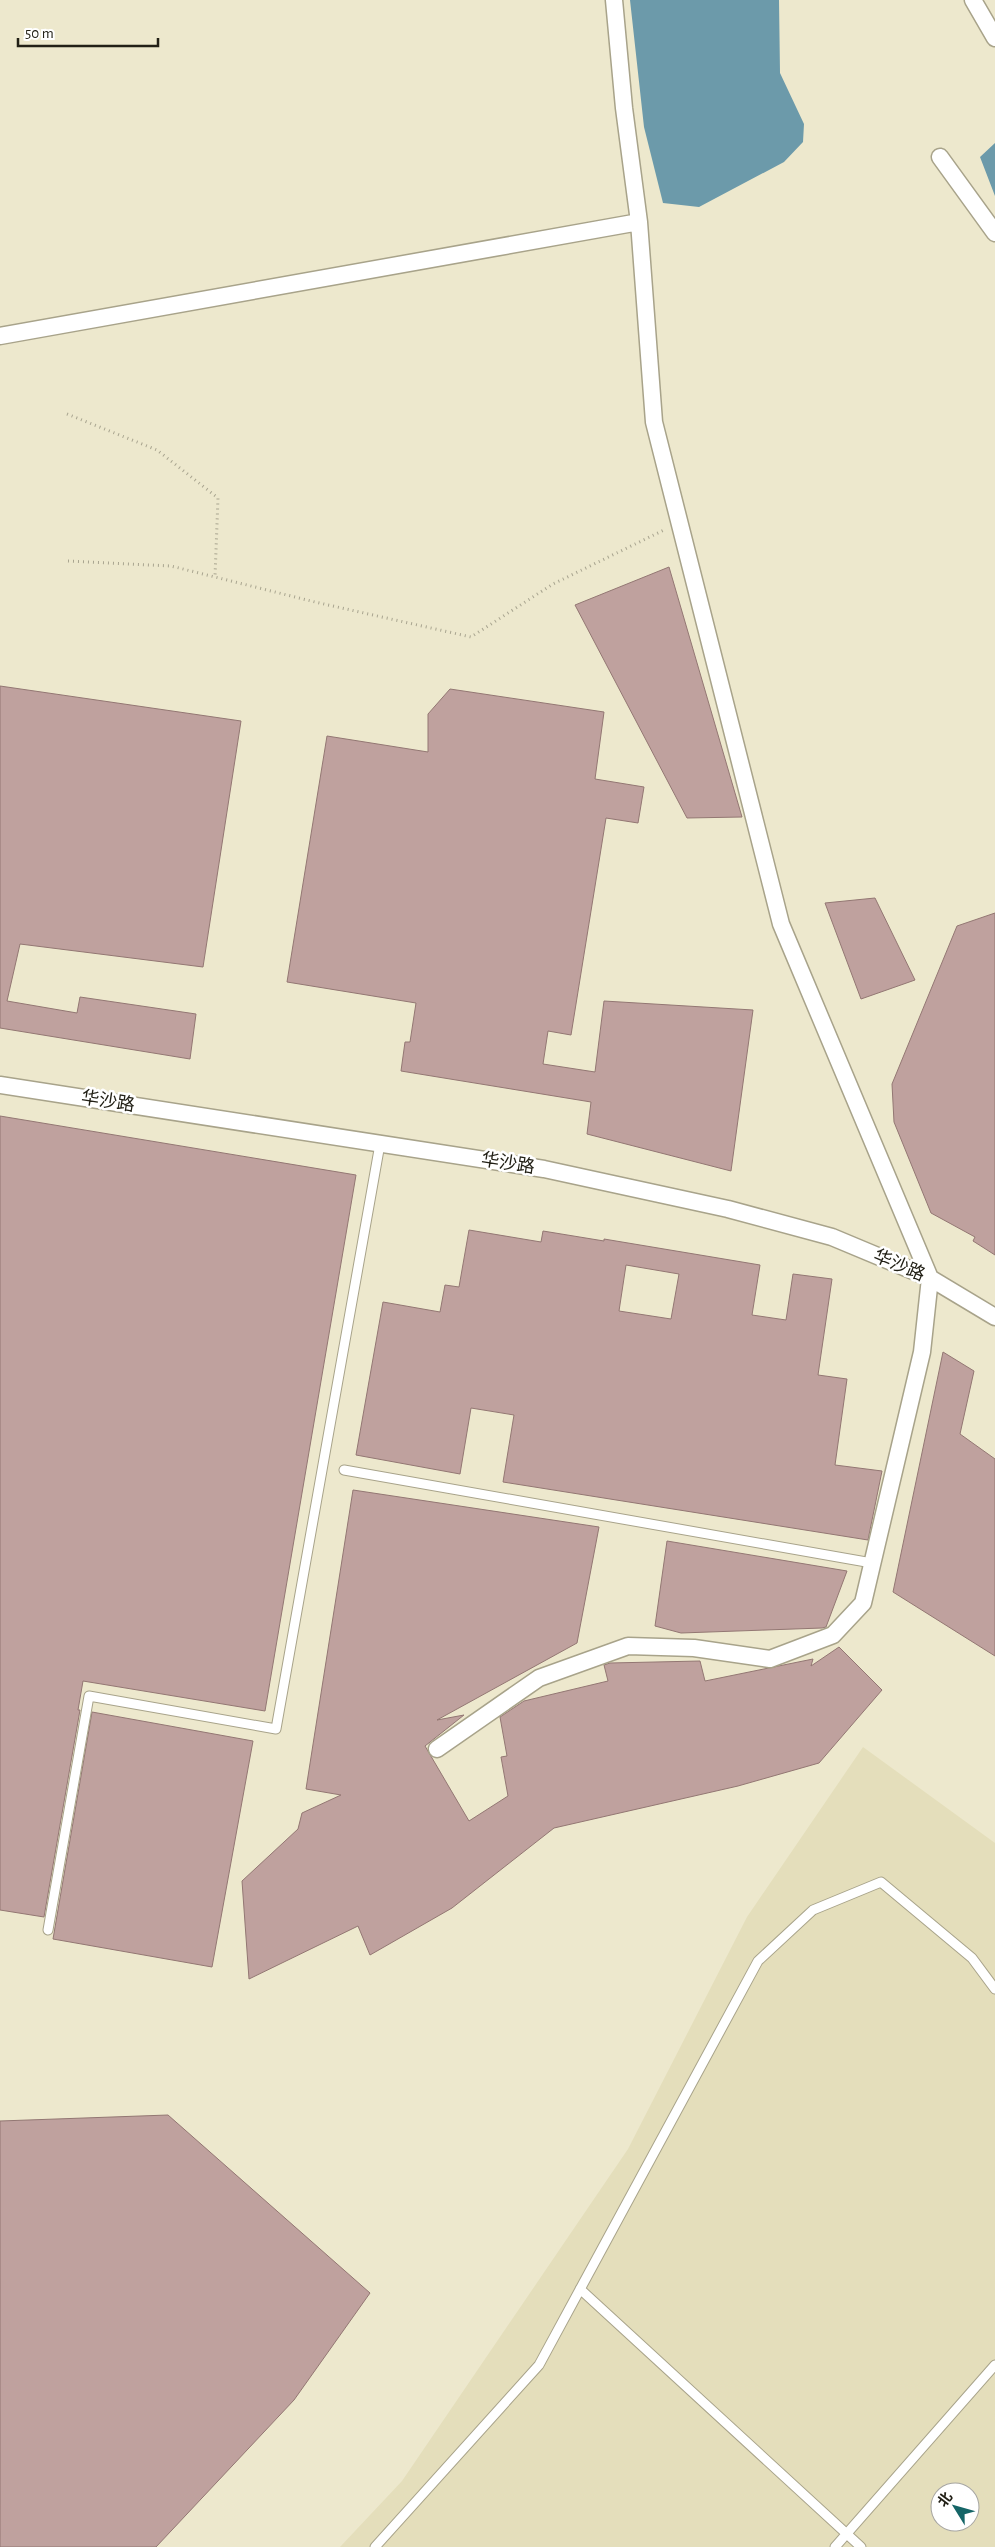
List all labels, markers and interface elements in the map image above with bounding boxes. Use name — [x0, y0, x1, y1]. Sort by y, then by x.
scale bar — [18, 15, 158, 47]
text: 50 m — [25, 26, 54, 41]
street label: 华沙路 — [80, 1087, 136, 1115]
street label: 华沙路 — [480, 1149, 536, 1177]
street label: 华沙路 — [871, 1245, 928, 1285]
north arrow — [930, 2482, 980, 2532]
text: 北 — [935, 2489, 955, 2510]

